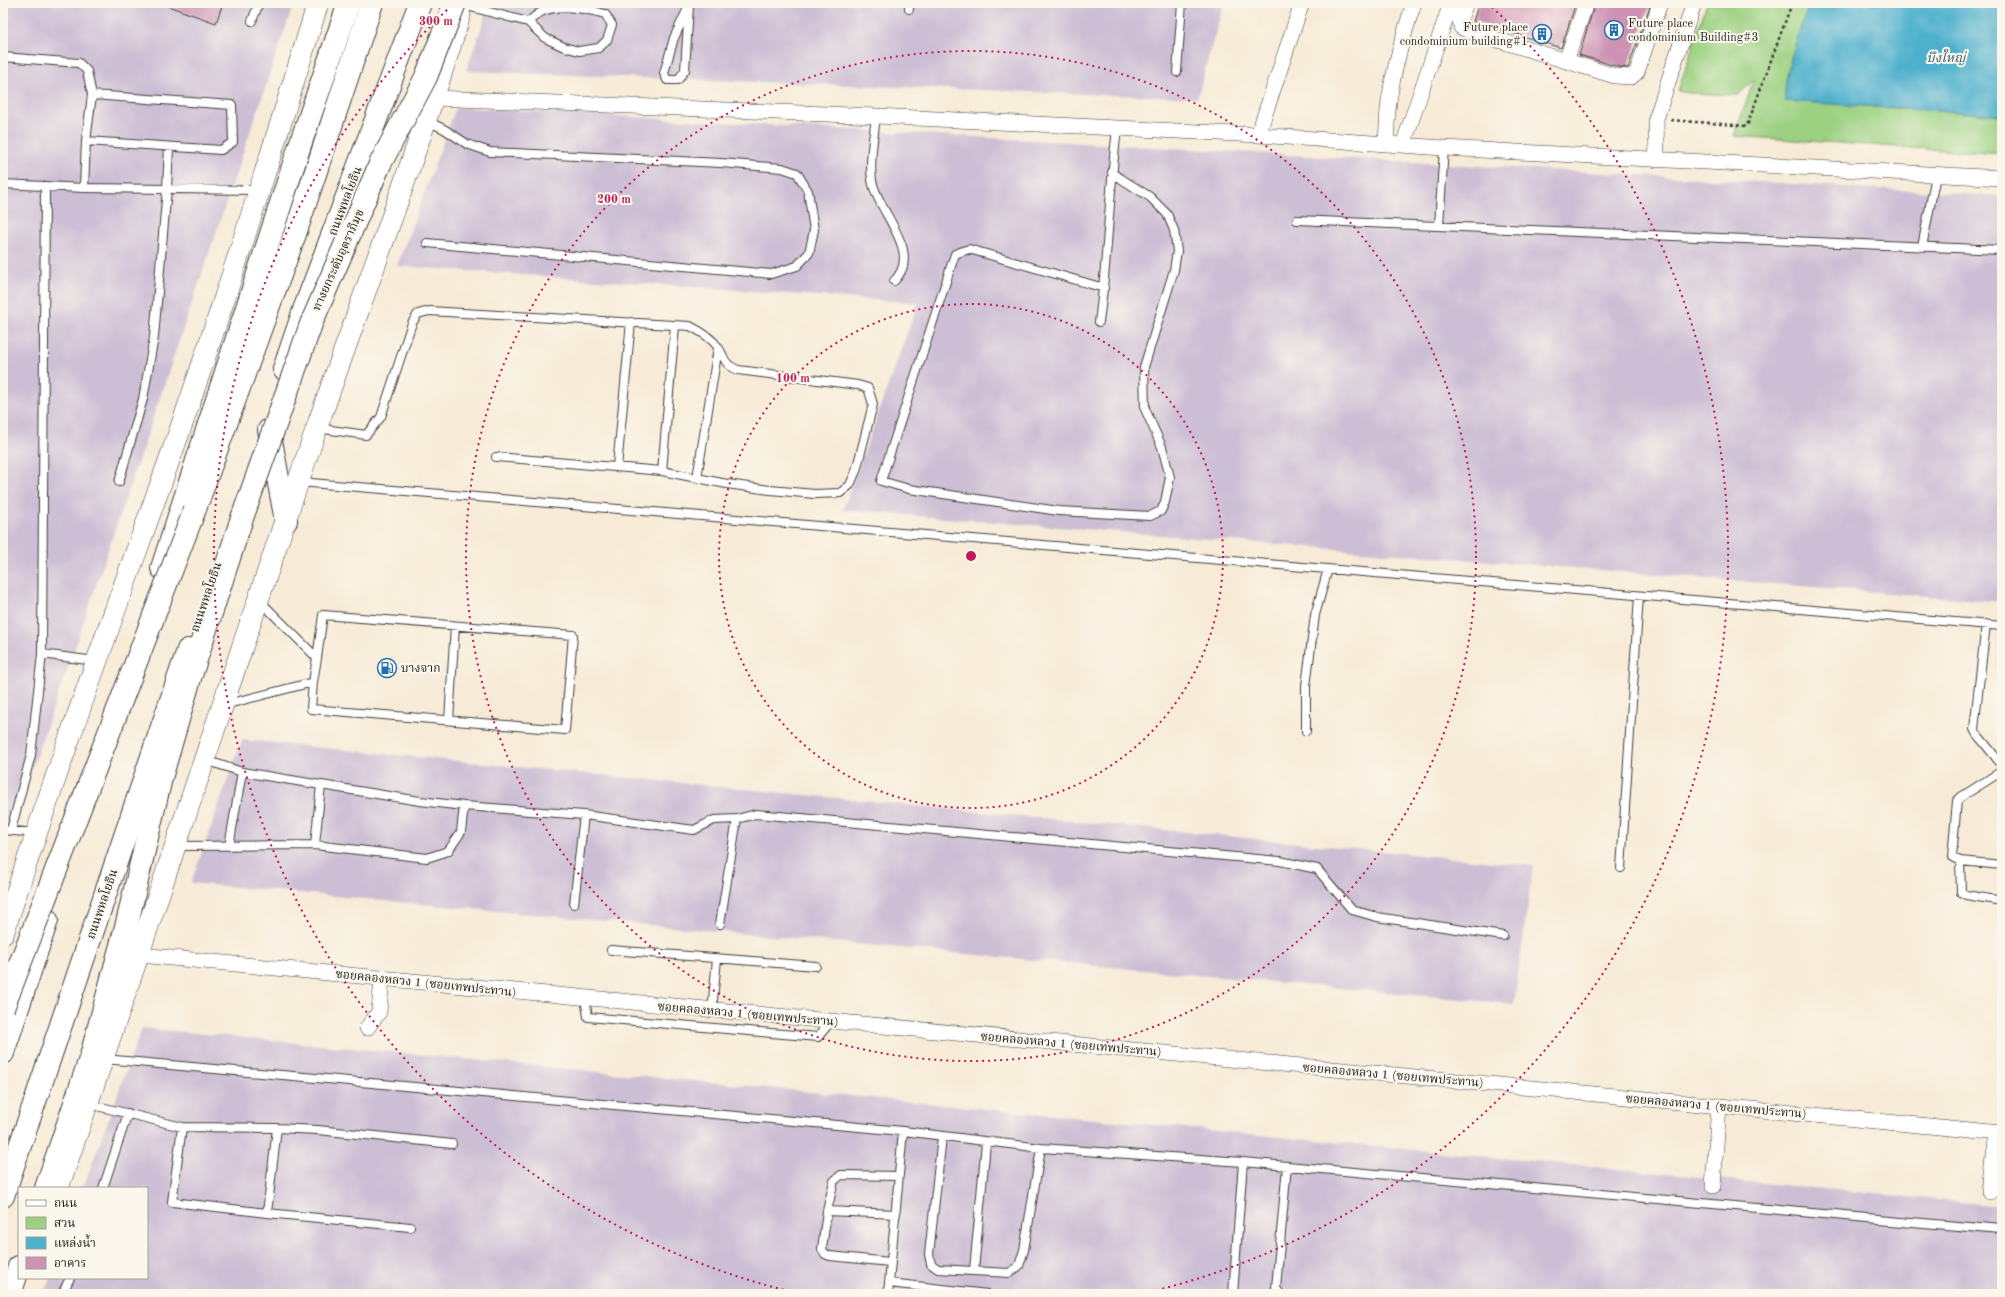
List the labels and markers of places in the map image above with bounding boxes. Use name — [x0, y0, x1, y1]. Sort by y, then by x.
place label: Future place condominium Building#3 — [1628, 18, 1758, 44]
building icon: Future place condominium Building#3 — [1603, 19, 1625, 41]
place label: Future place condominium building#1 — [1400, 22, 1528, 48]
building icon: Future place condominium building#1 — [1531, 23, 1553, 45]
centre of rings — [964, 549, 978, 563]
fuel station icon: บางจาก — [376, 657, 398, 679]
place label: บางจาก — [401, 663, 441, 675]

